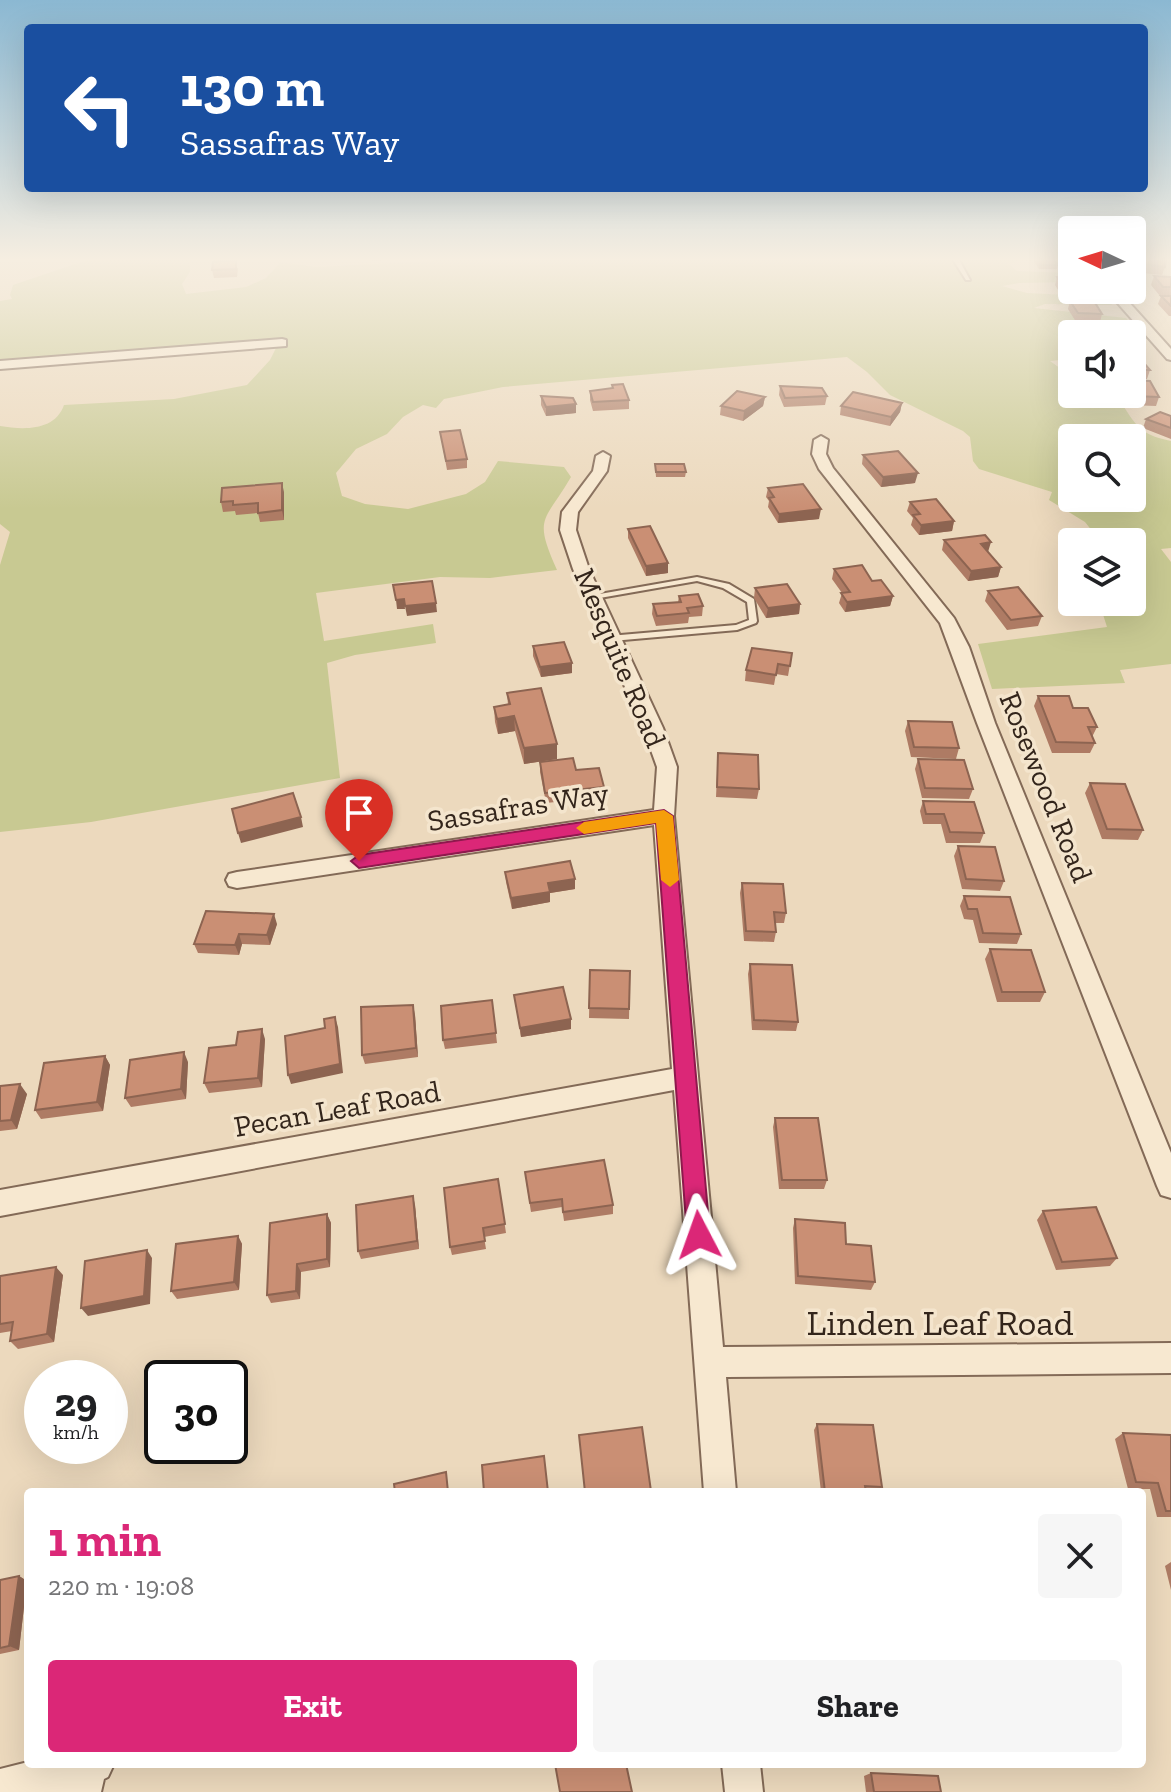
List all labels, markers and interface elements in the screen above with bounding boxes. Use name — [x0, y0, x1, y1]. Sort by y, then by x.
text: 130 m — [180, 53, 324, 120]
icon: left — [48, 56, 152, 160]
text: Sassafras Way — [180, 121, 399, 164]
north arrow — [1058, 216, 1146, 304]
map controls — [1058, 216, 1146, 616]
button: sound — [1058, 320, 1146, 408]
button: search — [1058, 424, 1146, 512]
button: layers — [1058, 528, 1146, 616]
street label: Mesquite Road — [566, 563, 674, 753]
street label: Rosewood Road — [992, 687, 1101, 888]
street label: Sassafras Way — [425, 775, 612, 839]
pin — [325, 779, 393, 861]
icon: arrive — [337, 791, 381, 835]
street label: Pecan Leaf Road — [231, 1073, 443, 1145]
position arrow — [657, 1193, 741, 1277]
street label: Linden Leaf Road — [807, 1301, 1074, 1344]
speed limit sign: 30 — [144, 1360, 248, 1464]
text: 29 — [55, 1378, 97, 1426]
text: km/h — [53, 1420, 99, 1444]
text: 1 min — [48, 1511, 161, 1568]
button: close — [1038, 1514, 1122, 1598]
text: 220 m · 19:08 — [48, 1570, 194, 1602]
button: Exit — [48, 1660, 577, 1752]
button: Share — [593, 1660, 1122, 1752]

